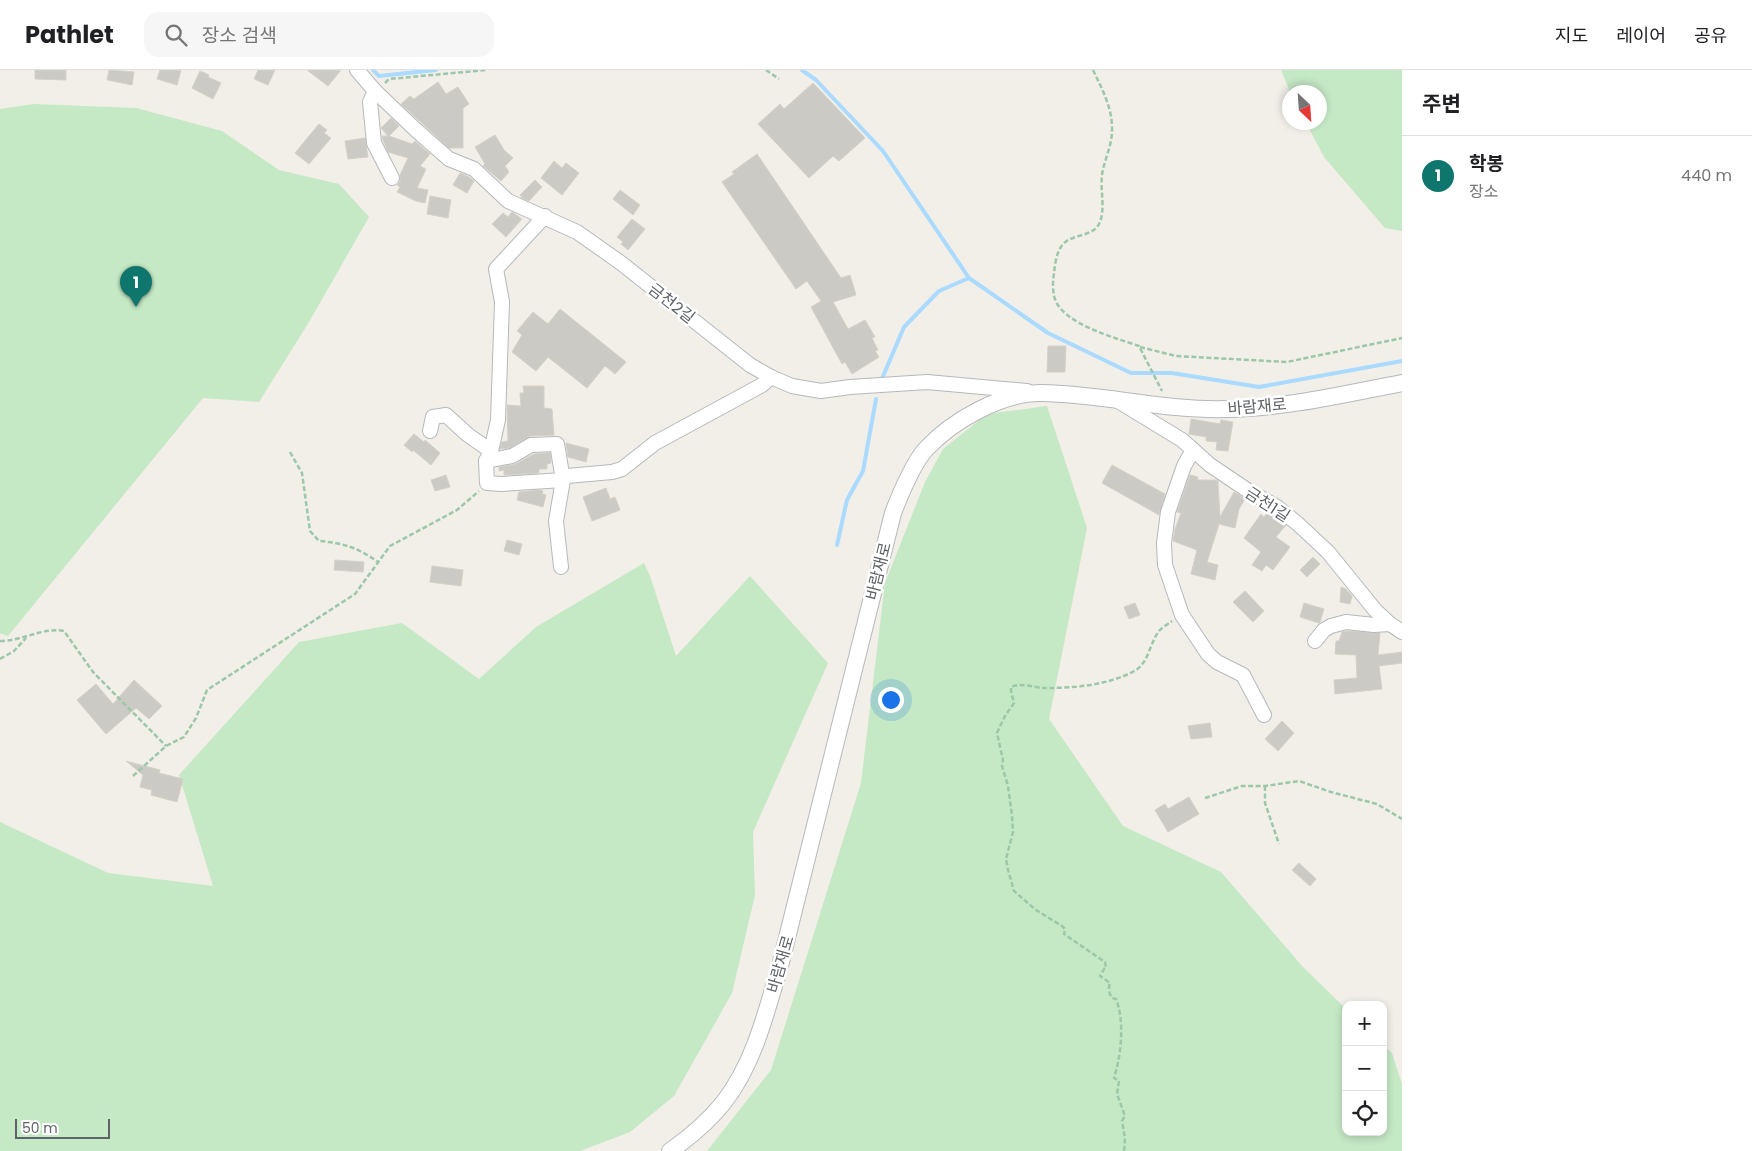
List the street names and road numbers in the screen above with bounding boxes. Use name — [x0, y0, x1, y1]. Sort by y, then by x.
street label: 금천2길 — [644, 278, 700, 329]
street label: 바람재로 — [1227, 392, 1288, 421]
street label: 금천1길 — [1241, 481, 1295, 527]
street label: 바람재로 — [860, 540, 897, 602]
street label: 바람재로 — [761, 932, 800, 996]

